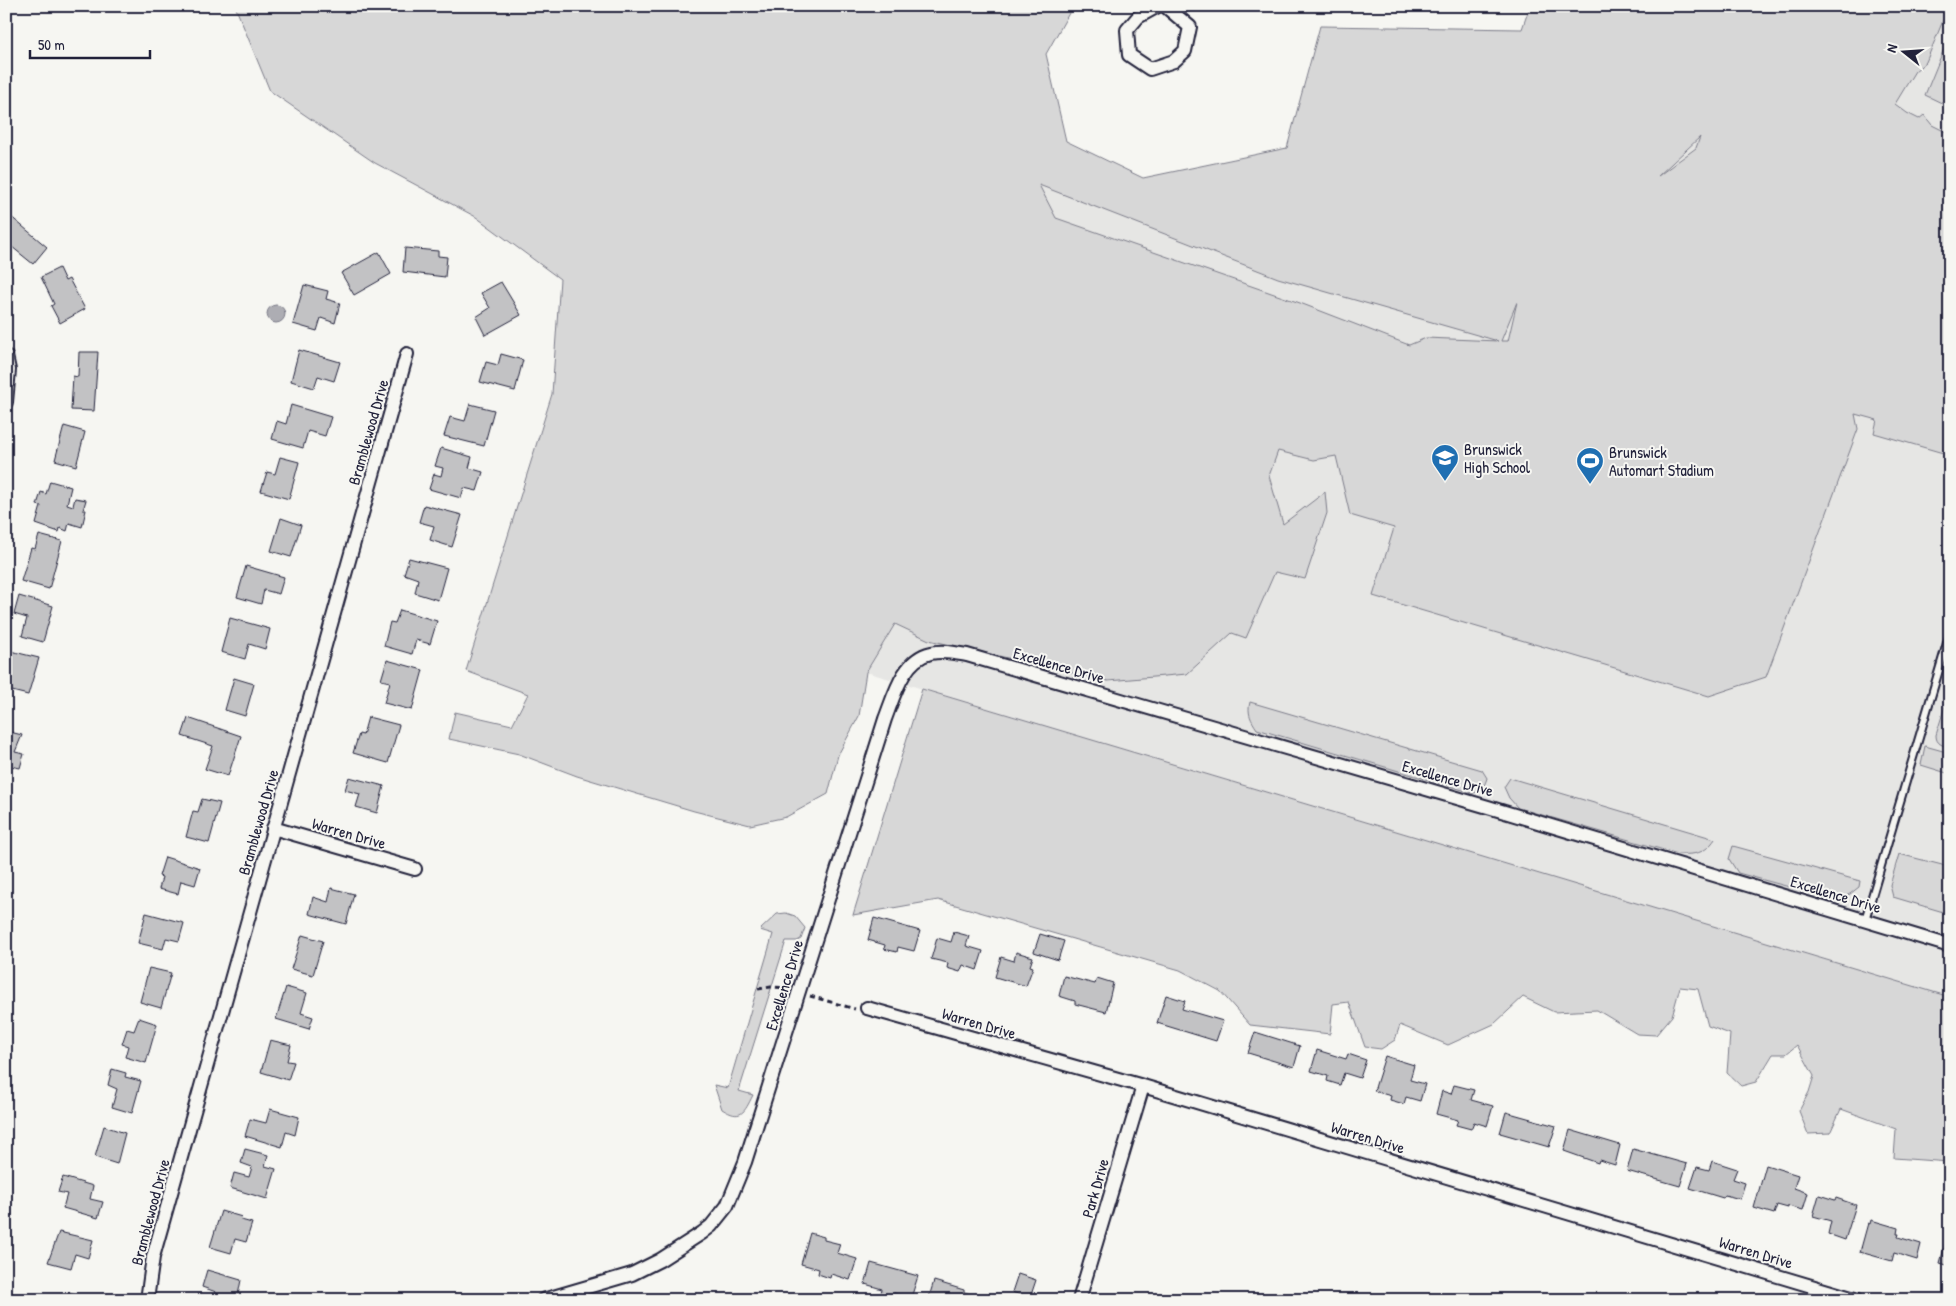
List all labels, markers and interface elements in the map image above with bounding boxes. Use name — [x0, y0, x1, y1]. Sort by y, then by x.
scale bar — [30, 28, 150, 60]
north arrow — [1878, 28, 1928, 78]
text: 50 m — [38, 34, 65, 55]
text: N — [1881, 41, 1901, 54]
street label: Bramblewood Drive — [342, 376, 394, 487]
place label: Brunswick High School — [1464, 438, 1531, 478]
place label: Brunswick Automart Stadium — [1609, 441, 1714, 481]
school or university icon: Brunswick High School — [1430, 443, 1460, 482]
sports icon: Brunswick Automart Stadium — [1575, 446, 1605, 485]
street label: Excellence Drive — [1011, 642, 1108, 689]
street label: Excellence Drive — [1400, 755, 1497, 802]
street label: Bramblewood Drive — [232, 766, 284, 877]
street label: Warren Drive — [310, 812, 389, 854]
street label: Excellence Drive — [1788, 870, 1885, 918]
street label: Excellence Drive — [760, 936, 808, 1033]
street label: Warren Drive — [940, 1002, 1019, 1044]
street label: Warren Drive — [1329, 1115, 1408, 1159]
street label: Park Drive — [1076, 1155, 1114, 1220]
street label: Bramblewood Drive — [125, 1156, 175, 1267]
street label: Warren Drive — [1717, 1230, 1796, 1274]

